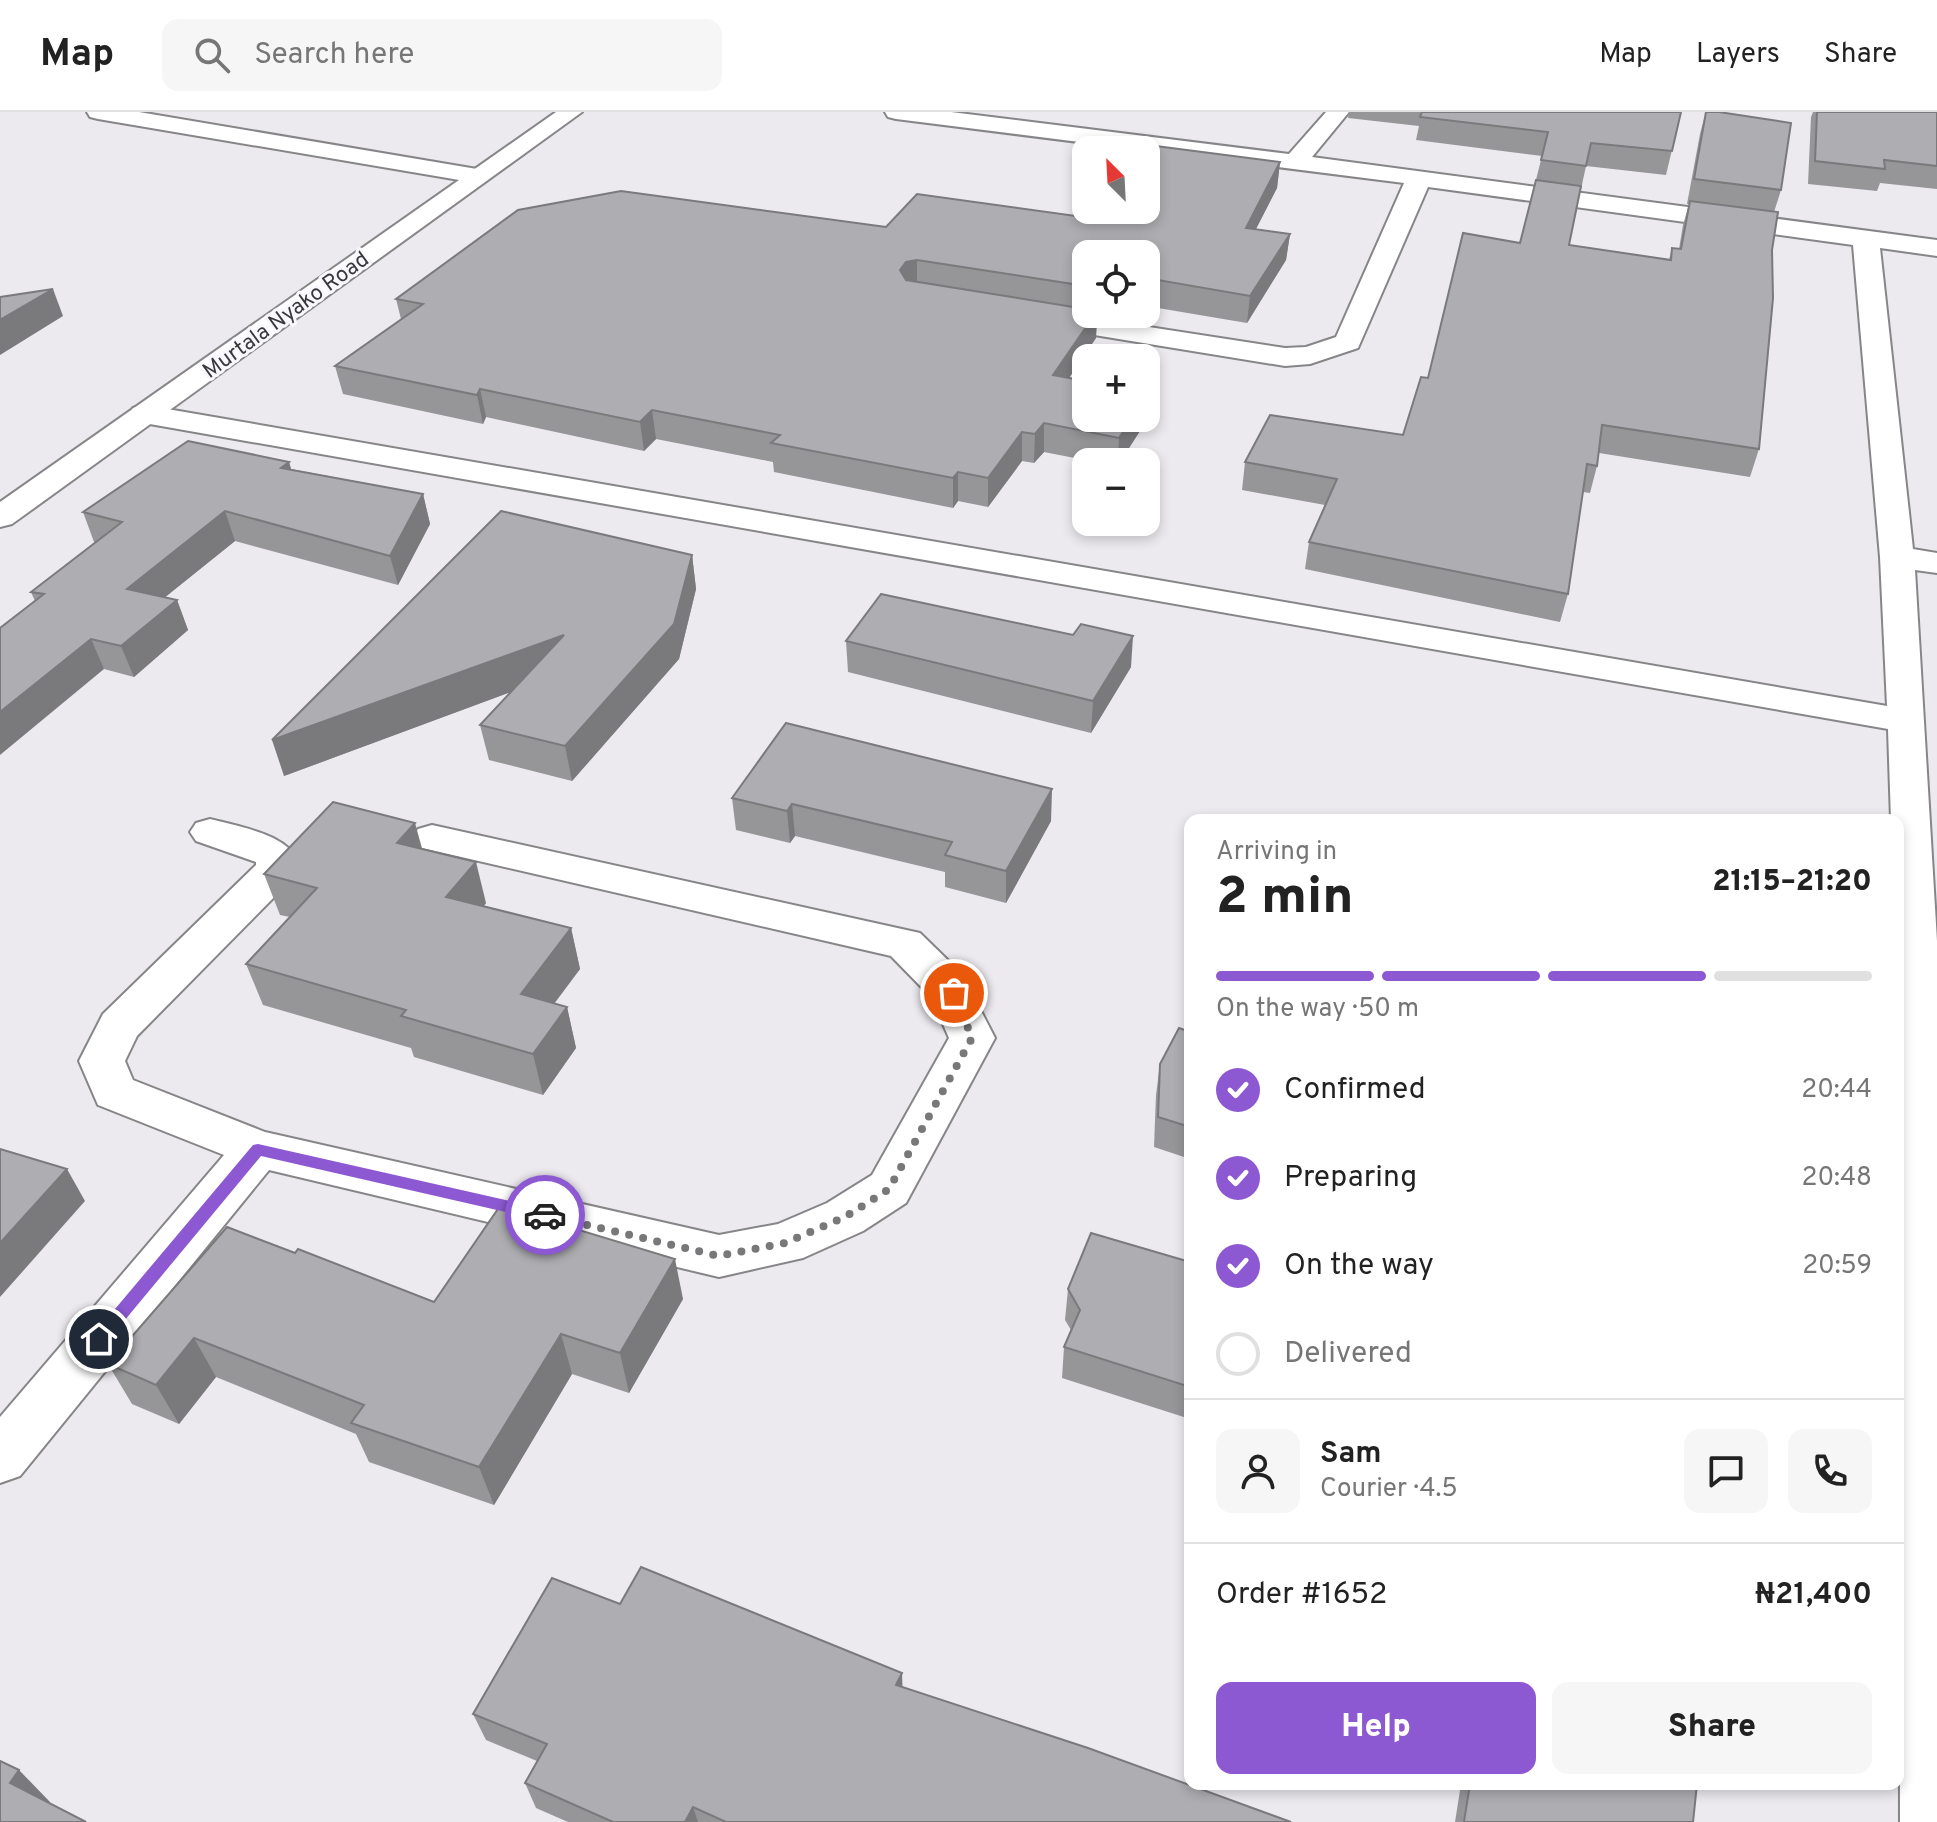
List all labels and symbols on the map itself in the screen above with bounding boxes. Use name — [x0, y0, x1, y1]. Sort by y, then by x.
north arrow — [1072, 136, 1160, 224]
street label: Murtala Nyako Road — [198, 247, 375, 385]
pin — [920, 959, 988, 1027]
courier — [505, 1175, 585, 1255]
pin — [65, 1305, 133, 1373]

